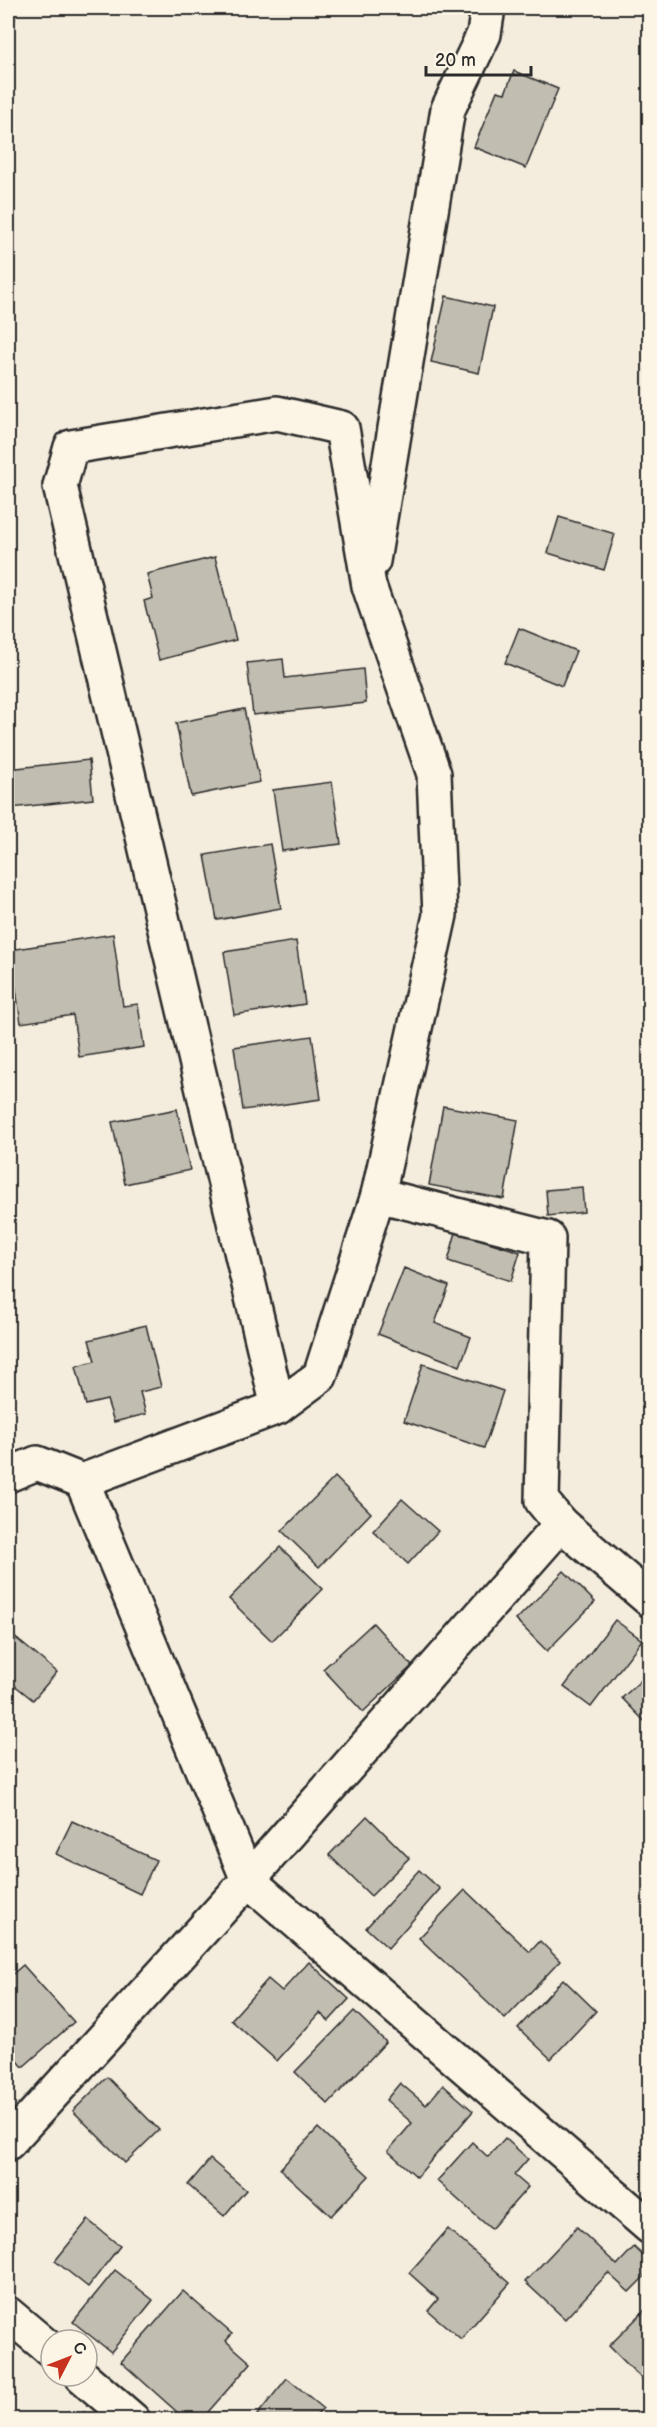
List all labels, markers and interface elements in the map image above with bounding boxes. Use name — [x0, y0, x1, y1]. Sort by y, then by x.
scale bar — [426, 39, 531, 77]
text: 20 m — [435, 50, 476, 71]
north arrow — [39, 2328, 99, 2388]
text: С — [68, 2338, 90, 2359]

